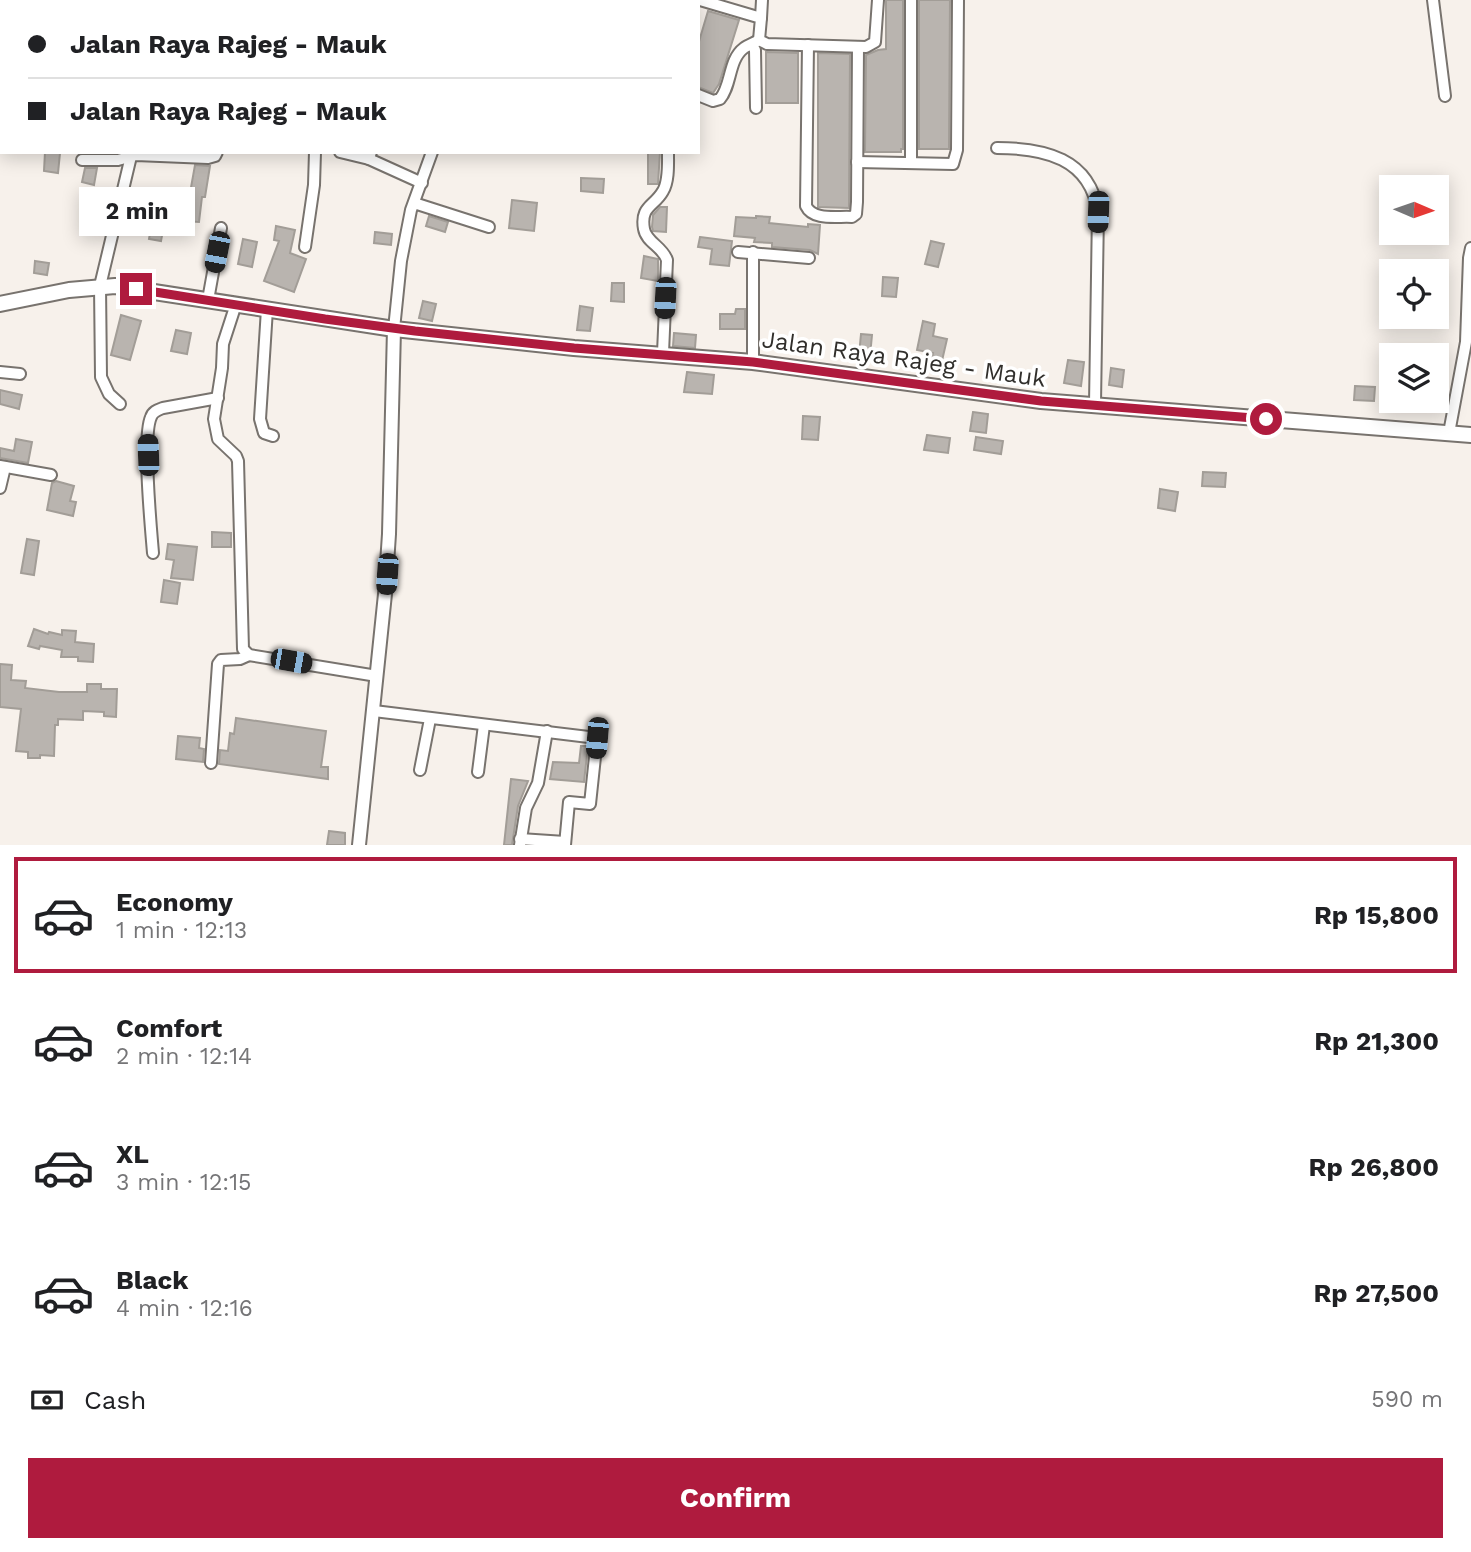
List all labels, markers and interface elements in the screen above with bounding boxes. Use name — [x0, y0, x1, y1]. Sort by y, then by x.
text: Jalan Raya Rajeg - Mauk — [70, 29, 387, 59]
text: Jalan Raya Rajeg - Mauk — [70, 96, 387, 126]
north arrow — [1379, 175, 1449, 245]
map controls — [1379, 175, 1449, 413]
callout: 2 min — [78, 188, 194, 236]
car — [1087, 191, 1110, 233]
text: 2 min — [106, 198, 168, 225]
car — [203, 229, 232, 275]
button: locate — [1379, 259, 1449, 329]
route end — [120, 273, 152, 305]
car — [654, 276, 677, 320]
street label: Jalan Raya Rajeg - Mauk — [760, 325, 1048, 393]
button: layers — [1379, 343, 1449, 413]
route start — [1250, 403, 1282, 435]
car — [137, 434, 160, 476]
car — [376, 552, 399, 596]
car — [269, 647, 314, 675]
car — [585, 716, 610, 760]
icon: car — [32, 884, 95, 947]
text: Economy — [116, 887, 233, 917]
text: Rp 15,800 — [1314, 900, 1439, 930]
text: 1 min · 12:13 — [116, 917, 247, 944]
icon: car — [32, 1010, 95, 1073]
text: Comfort — [116, 1013, 222, 1043]
text: Rp 21,300 — [1314, 1026, 1439, 1056]
text: 2 min · 12:14 — [116, 1043, 252, 1070]
icon: car — [32, 1136, 95, 1199]
text: XL — [116, 1139, 149, 1169]
text: Rp 26,800 — [1309, 1152, 1439, 1182]
text: 3 min · 12:15 — [116, 1169, 252, 1196]
icon: car — [32, 1262, 95, 1325]
text: Black — [116, 1265, 188, 1295]
text: Rp 27,500 — [1313, 1278, 1439, 1308]
text: 4 min · 12:16 — [116, 1295, 253, 1322]
icon: cash — [28, 1381, 66, 1419]
text: Cash — [84, 1385, 146, 1415]
text: 590 m — [1371, 1386, 1443, 1413]
button: Confirm — [28, 1458, 1443, 1538]

